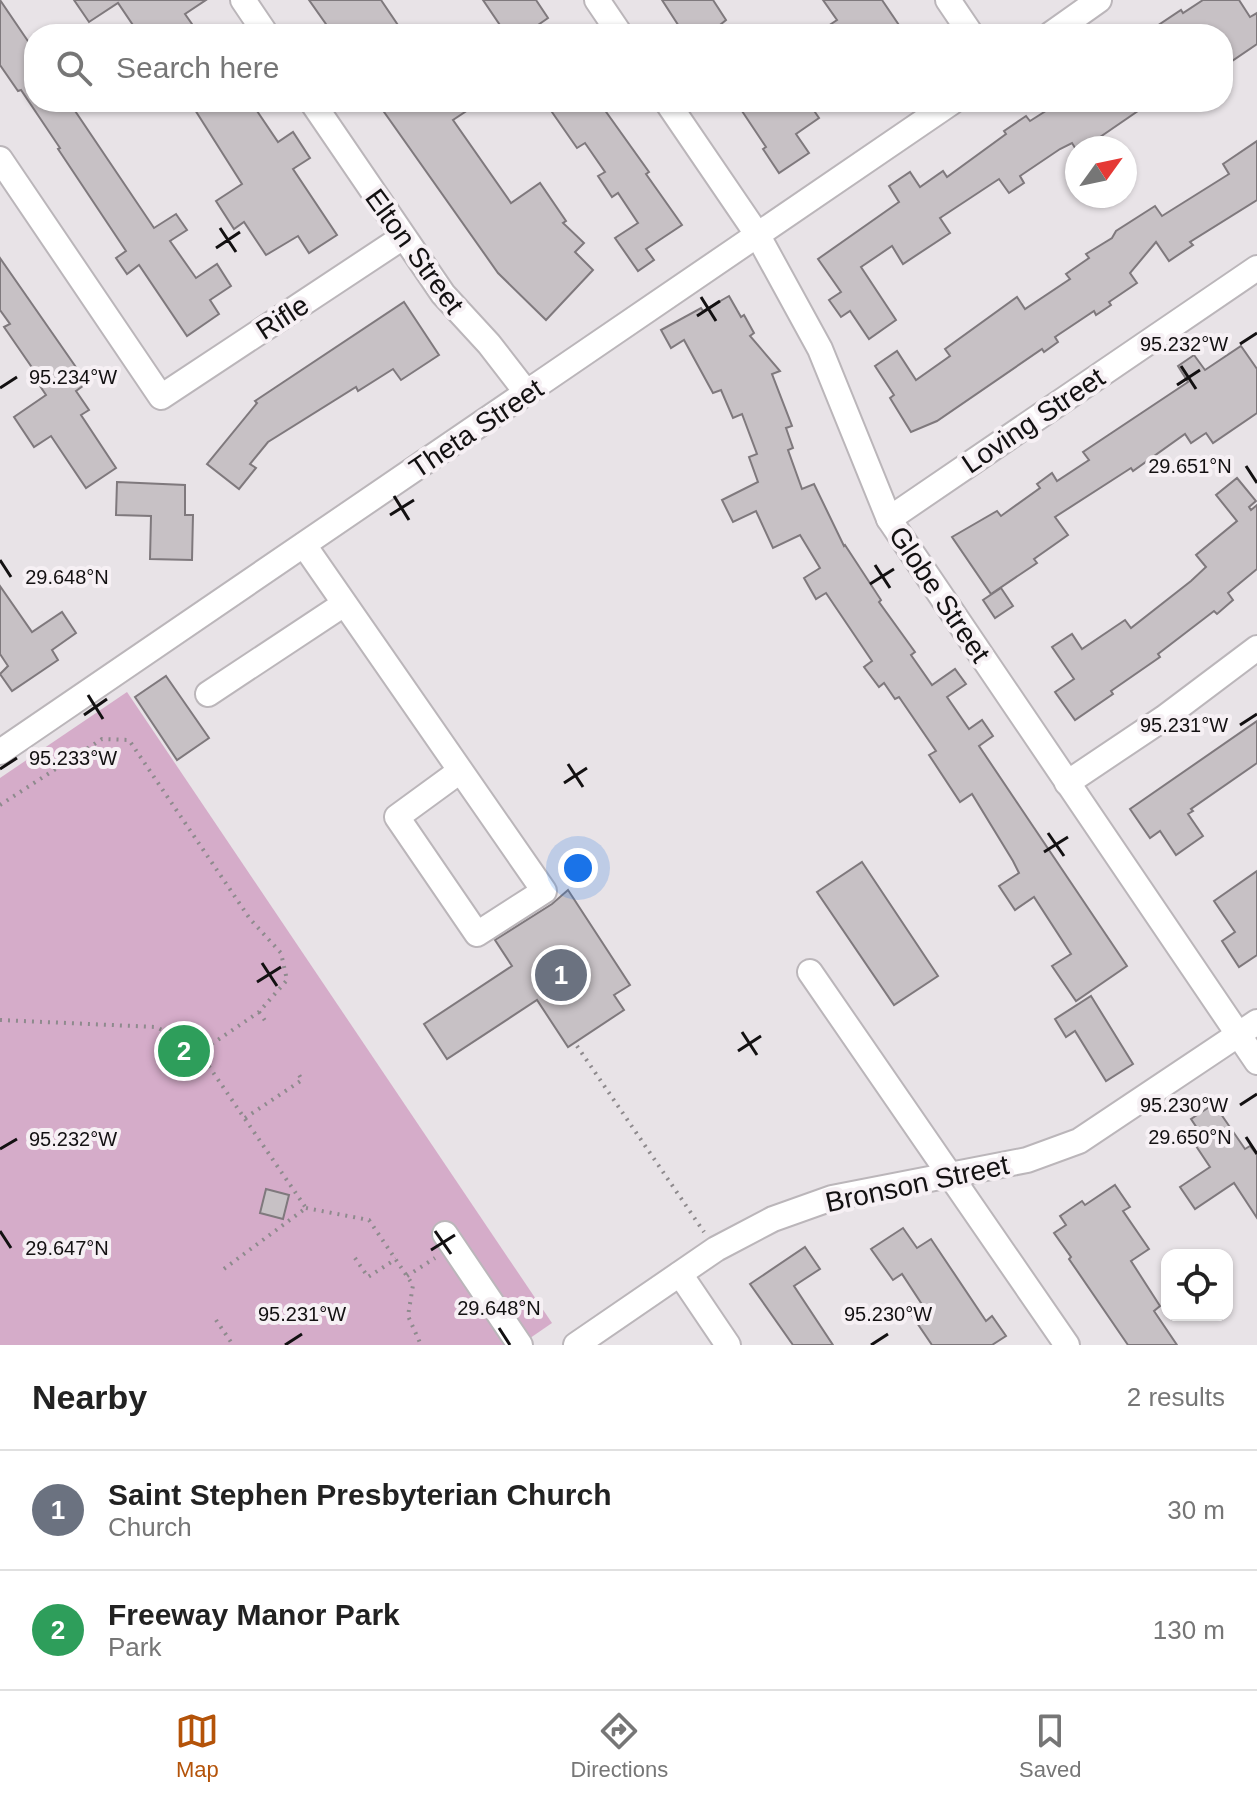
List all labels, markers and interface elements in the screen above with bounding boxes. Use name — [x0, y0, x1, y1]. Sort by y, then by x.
search box — [24, 24, 1233, 112]
icon: search — [52, 46, 96, 90]
text: Search here — [116, 51, 279, 84]
north arrow — [1065, 136, 1137, 208]
street label: Elton Street — [359, 183, 470, 320]
street label: Rifle — [250, 289, 314, 346]
text: 95.232°W — [1140, 333, 1228, 355]
street label: Loving Street — [956, 361, 1111, 479]
text: 95.234°W — [29, 366, 117, 388]
street label: Theta Street — [404, 372, 549, 484]
text: 29.651°N — [1148, 455, 1232, 477]
street label: Globe Street — [883, 520, 997, 668]
text: 29.648°N — [25, 566, 109, 588]
text: 95.231°W — [1140, 714, 1228, 736]
text: 95.233°W — [29, 747, 117, 769]
your location — [558, 848, 598, 888]
pin: 1 — [535, 945, 587, 1005]
pin: 2 — [158, 1021, 210, 1081]
text: 95.230°W — [1140, 1094, 1228, 1116]
text: 29.650°N — [1148, 1126, 1232, 1148]
text: 95.232°W — [29, 1128, 117, 1150]
street label: Bronson Street — [823, 1149, 1012, 1218]
text: 29.647°N — [25, 1237, 109, 1259]
map controls — [1161, 1249, 1233, 1321]
button: locate — [1161, 1249, 1233, 1321]
text: 29.648°N — [457, 1297, 541, 1319]
text: 95.231°W — [258, 1303, 346, 1325]
text: 95.230°W — [844, 1303, 932, 1325]
text: Nearby — [32, 1378, 147, 1416]
text: 2 results — [1127, 1382, 1225, 1412]
text: Saint Stephen Presbyterian Church — [108, 1478, 611, 1511]
text: 1 — [51, 1495, 65, 1525]
text: 30 m — [1167, 1495, 1225, 1525]
text: Church — [108, 1512, 192, 1542]
text: Freeway Manor Park — [108, 1598, 400, 1631]
text: 2 — [51, 1615, 65, 1645]
text: 130 m — [1153, 1615, 1225, 1645]
text: Park — [108, 1632, 161, 1662]
tab: Map — [175, 1709, 219, 1783]
tab: Directions — [570, 1709, 668, 1783]
tab: Saved — [1019, 1709, 1082, 1783]

